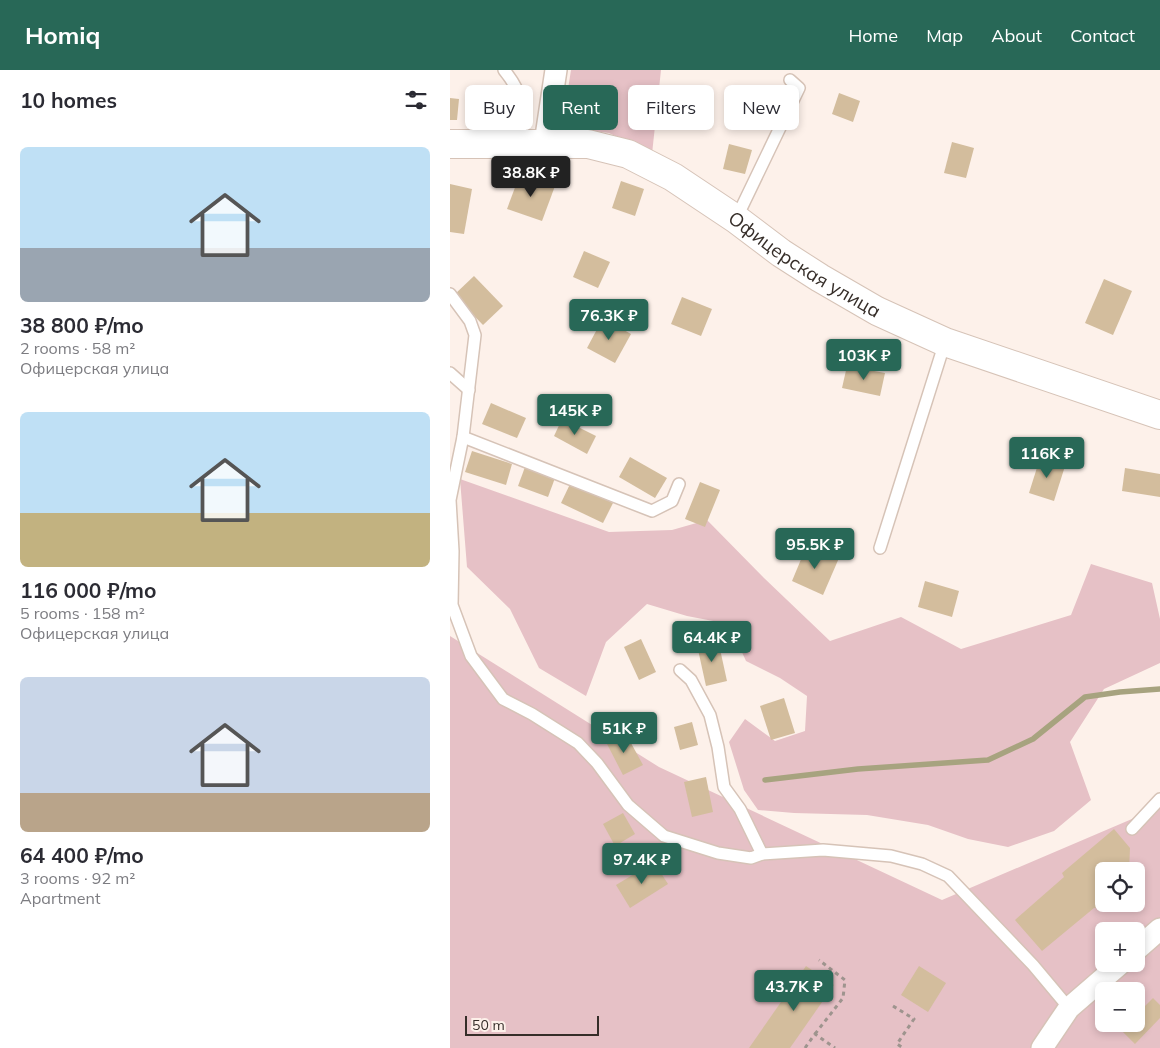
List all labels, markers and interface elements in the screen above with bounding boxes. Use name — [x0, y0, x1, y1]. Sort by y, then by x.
text: Homiq — [25, 20, 101, 50]
text: Home — [848, 24, 898, 47]
text: Map — [926, 24, 963, 47]
text: About — [991, 24, 1042, 47]
text: Contact — [1070, 24, 1135, 47]
chip: Buy — [465, 85, 533, 130]
chip: Rent — [543, 85, 618, 130]
chip: Filters — [628, 85, 714, 130]
chip: New — [724, 85, 799, 130]
icon: filters — [402, 86, 430, 114]
text: 10 homes — [20, 87, 117, 113]
pin: 38.8K ₽ — [485, 156, 577, 198]
text: 38.8K ₽ — [502, 162, 560, 182]
icon: home — [180, 180, 270, 270]
street label: Офицерская улица — [724, 206, 885, 323]
pin: 76.3K ₽ — [563, 298, 655, 341]
text: 76.3K ₽ — [580, 305, 638, 325]
text: 38 800 ₽/mo — [20, 312, 144, 338]
text: 2 rooms · 58 m² — [20, 338, 135, 358]
pin: 103K ₽ — [823, 338, 905, 381]
text: 103K ₽ — [837, 345, 891, 365]
text: Офицерская улица — [20, 358, 169, 378]
pin: 145K ₽ — [534, 394, 616, 436]
text: 145K ₽ — [548, 400, 602, 420]
pin: 116K ₽ — [1006, 436, 1088, 479]
text: 116K ₽ — [1020, 443, 1074, 463]
icon: home — [180, 445, 270, 535]
pin: 95.5K ₽ — [769, 528, 861, 570]
text: 95.5K ₽ — [786, 534, 844, 554]
text: 116 000 ₽/mo — [20, 577, 156, 603]
text: 5 rooms · 158 m² — [20, 603, 145, 623]
pin: 64.4K ₽ — [666, 620, 758, 663]
text: Офицерская улица — [20, 623, 169, 643]
text: 64.4K ₽ — [683, 627, 741, 647]
icon: home — [180, 710, 270, 800]
pin: 51K ₽ — [589, 712, 659, 754]
text: 51K ₽ — [602, 718, 646, 738]
text: 64 400 ₽/mo — [20, 842, 144, 868]
pin: 97.4K ₽ — [596, 842, 688, 885]
text: 97.4K ₽ — [613, 849, 671, 869]
map controls — [1095, 862, 1145, 1032]
button: locate — [1095, 862, 1145, 912]
text: 3 rooms · 92 m² — [20, 868, 135, 888]
text: Apartment — [20, 888, 101, 908]
button: + — [1095, 922, 1145, 972]
pin: 43.7K ₽ — [748, 970, 840, 1012]
text: 43.7K ₽ — [765, 976, 823, 996]
button: − — [1095, 982, 1145, 1032]
scale bar — [465, 1013, 599, 1036]
text: 50 m — [472, 1016, 505, 1034]

